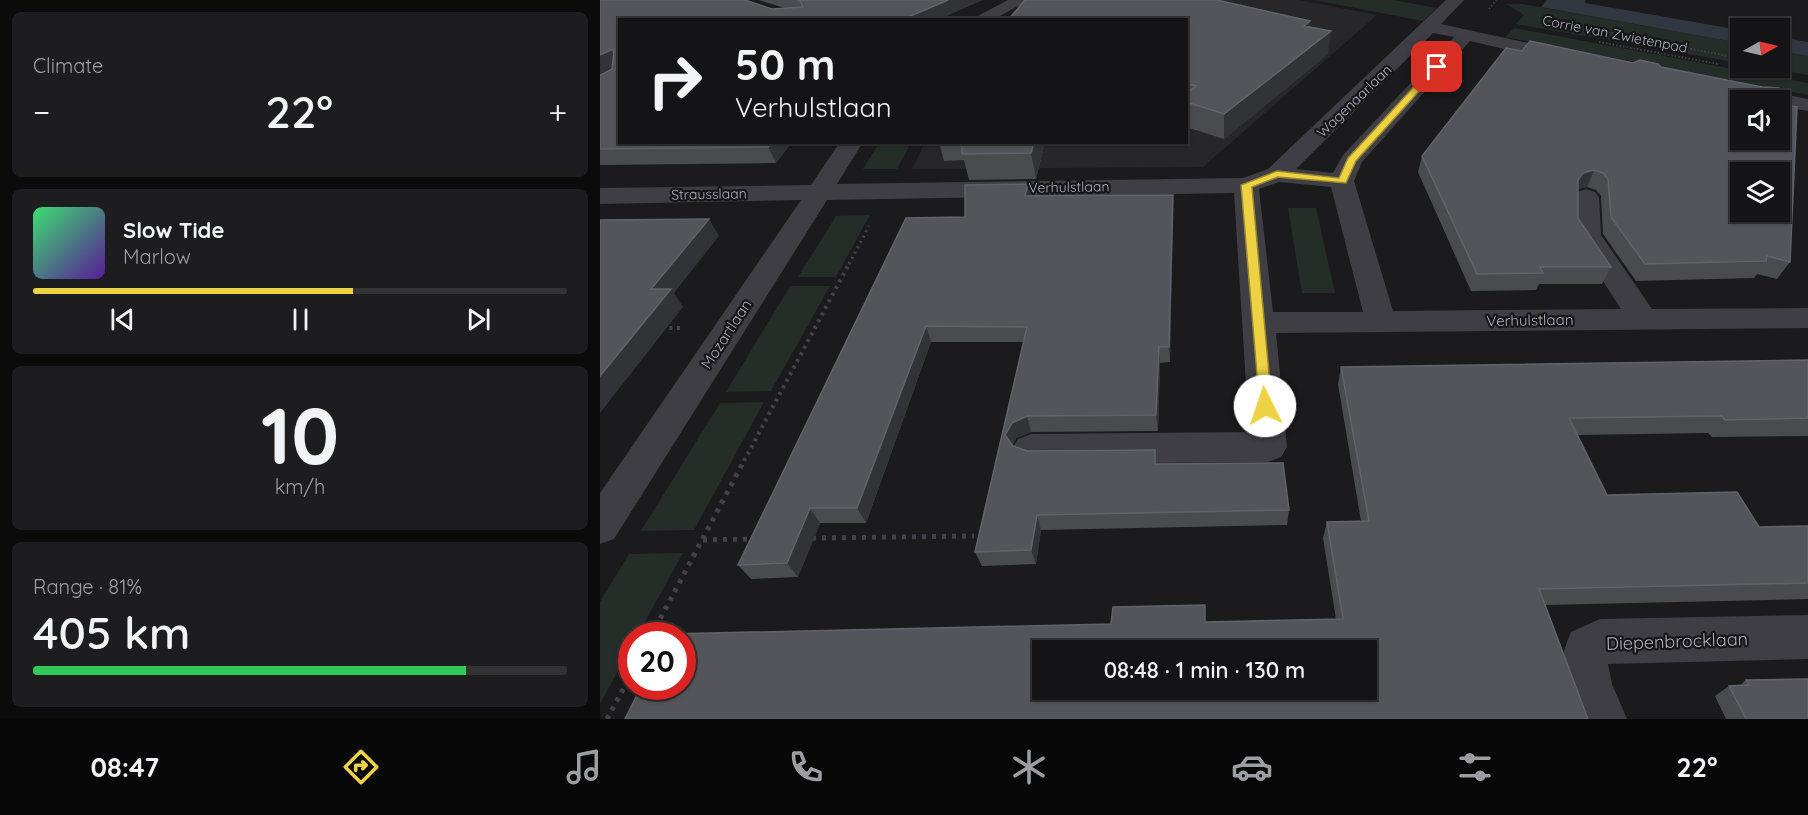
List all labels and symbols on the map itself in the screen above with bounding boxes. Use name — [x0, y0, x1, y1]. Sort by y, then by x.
street label: Corrie van Zwietenpad — [1541, 11, 1689, 57]
north arrow — [1730, 18, 1790, 78]
pin — [1411, 41, 1462, 92]
street label: Wagenaarlaan — [1313, 61, 1395, 141]
street label: Verhulstlaan — [1028, 177, 1110, 197]
street label: Strausslaan — [671, 184, 747, 204]
street label: Mozartlaan — [697, 296, 755, 372]
street label: Verhulstlaan — [1486, 310, 1574, 330]
position arrow — [1233, 374, 1297, 438]
speed limit sign: 20 — [618, 622, 696, 700]
street label: Diepenbrocklaan — [1606, 627, 1748, 655]

